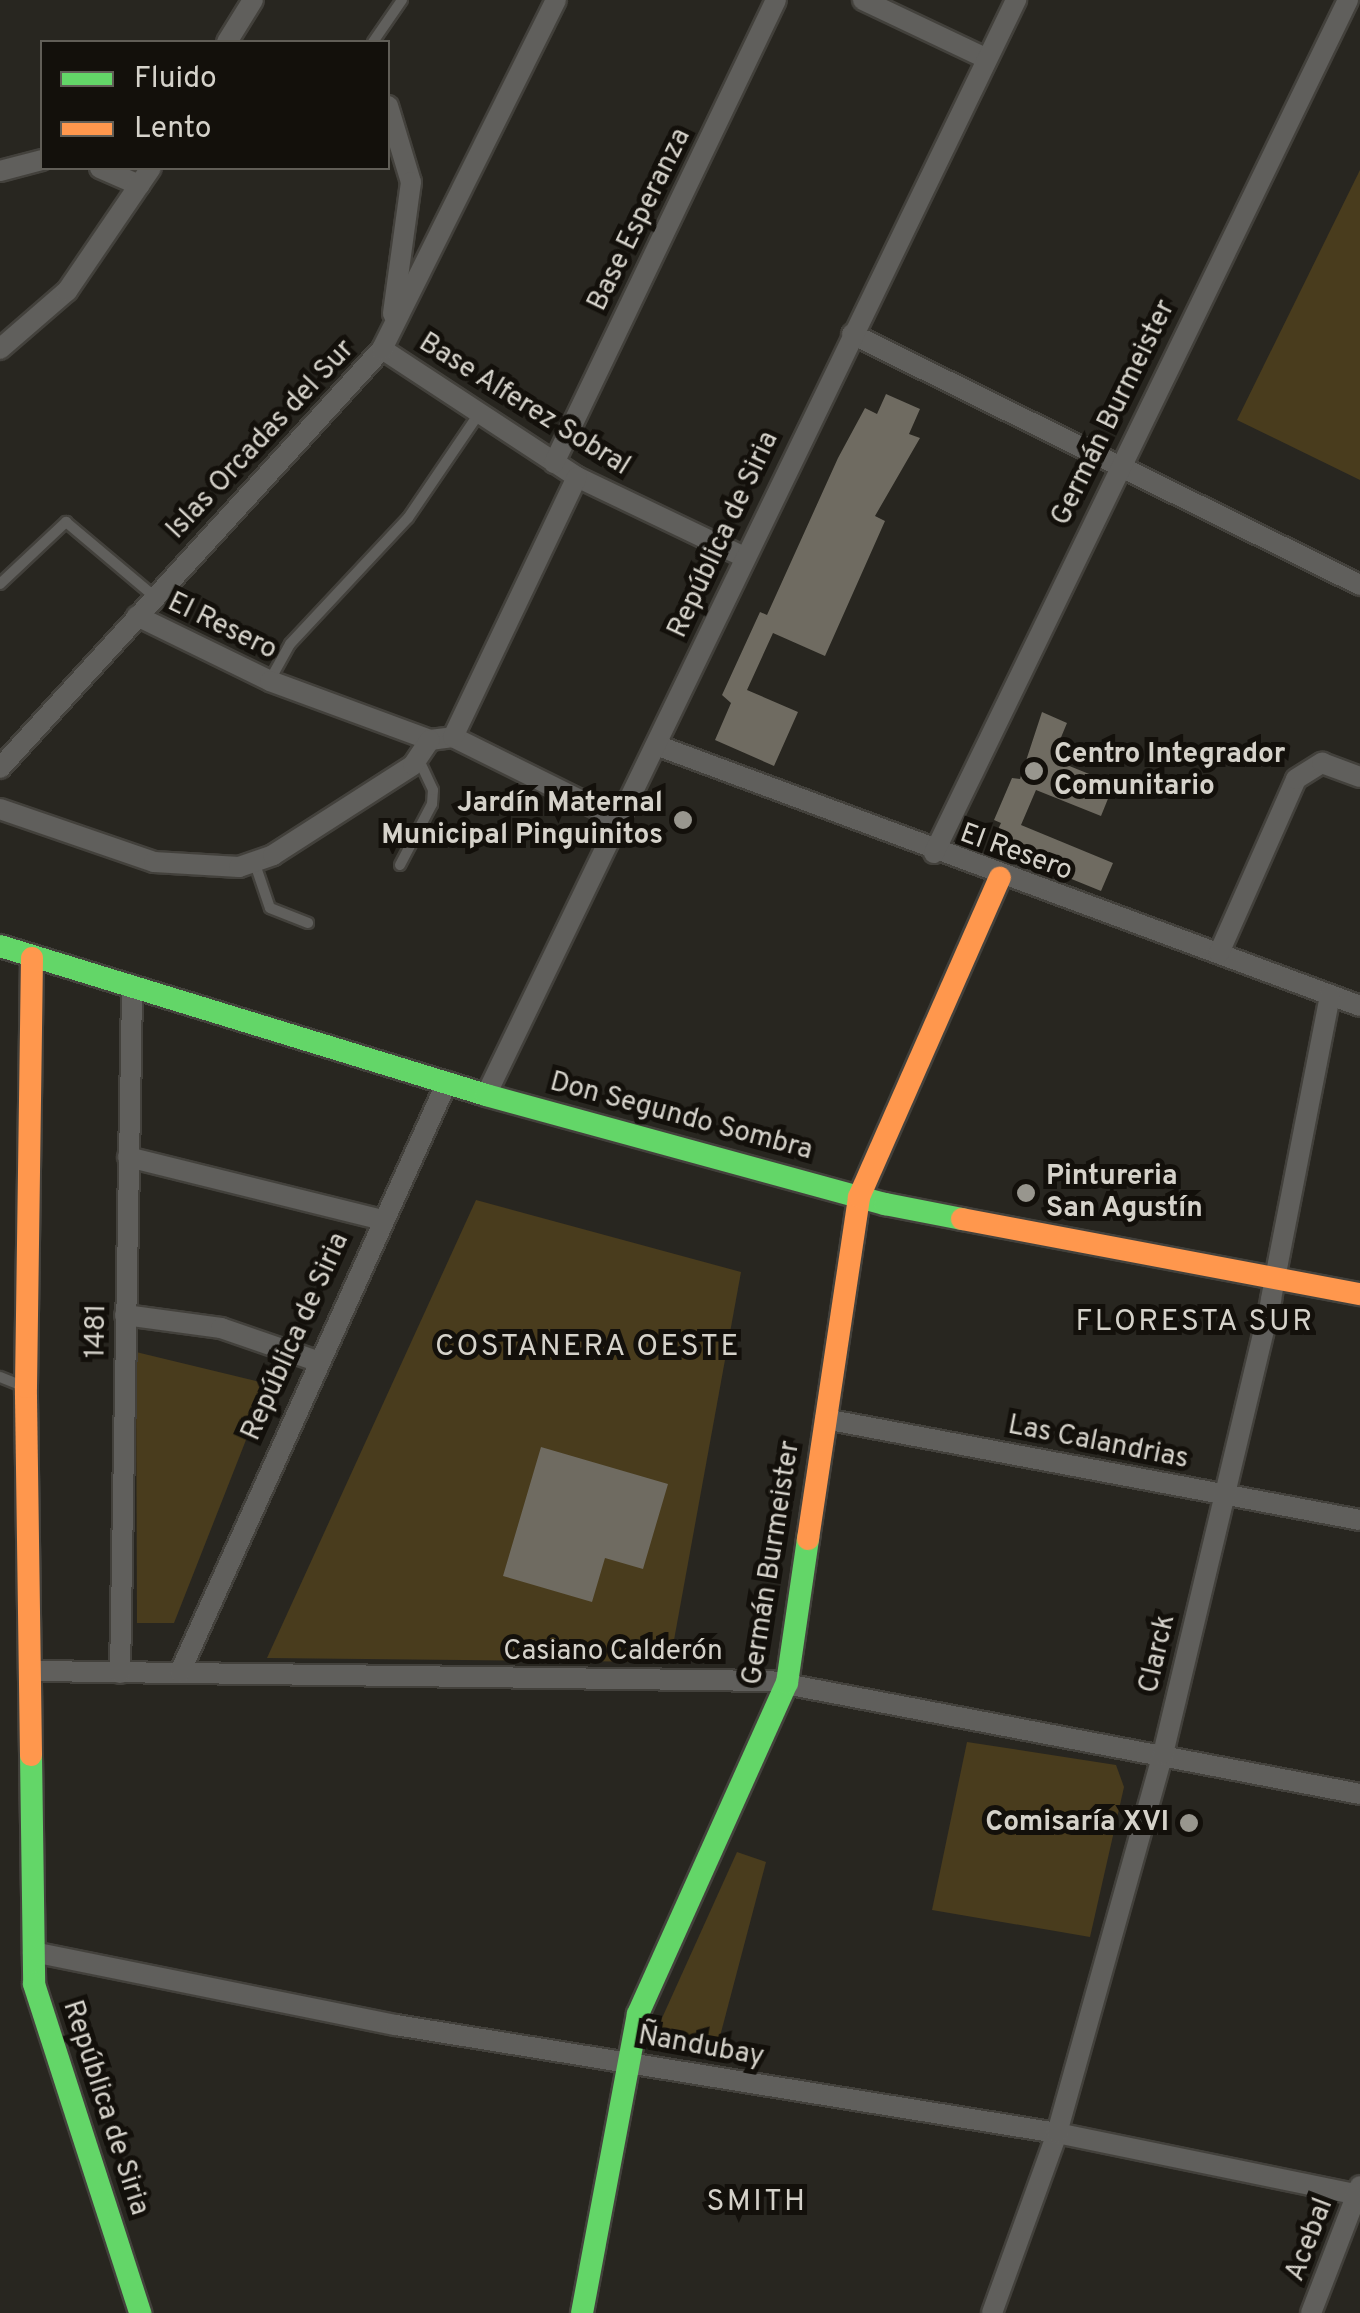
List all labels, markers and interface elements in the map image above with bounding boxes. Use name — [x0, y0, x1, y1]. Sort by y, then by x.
legend — [40, 40, 390, 170]
text: Fluido — [134, 61, 217, 98]
text: Lento — [134, 111, 211, 148]
street label: Base Esperanza — [581, 123, 699, 317]
street label: Germán Burmeister — [1045, 295, 1183, 531]
street label: Base Alferez Sobral — [412, 326, 636, 484]
street label: Islas Orcadas del Sur — [160, 333, 362, 547]
street label: República de Siria — [661, 426, 787, 644]
street label: El Resero — [162, 586, 282, 668]
place label: Centro Integrador Comunitario — [1054, 738, 1285, 804]
marker: Centro Integrador Comunitario — [1023, 760, 1045, 782]
place label: Jardín Maternal Municipal Pinguinitos — [381, 787, 663, 853]
marker: Jardín Maternal Municipal Pinguinitos — [672, 809, 694, 831]
street label: El Resero — [955, 817, 1077, 889]
street label: Don Segundo Sombra — [546, 1066, 816, 1168]
place label: Pintureria San Agustín — [1046, 1160, 1204, 1226]
marker: Pintureria San Agustín — [1015, 1182, 1037, 1204]
street label: República de Siria — [235, 1228, 357, 1446]
street label: 1481 — [80, 1303, 114, 1359]
district label: FLORESTA SUR — [1075, 1305, 1315, 1341]
district label: COSTANERA OESTE — [434, 1330, 742, 1366]
street label: Las Calandrias — [1005, 1409, 1191, 1477]
street label: Germán Burmeister — [736, 1438, 808, 1688]
street label: Clarck — [1133, 1611, 1183, 1697]
street label: Casiano Calderón — [503, 1635, 723, 1669]
place label: Comisaría XVI — [985, 1806, 1169, 1840]
marker: Comisaría XVI — [1178, 1812, 1200, 1834]
street label: República de Siria — [54, 1996, 156, 2220]
street label: Ñandubay — [635, 2019, 767, 2075]
district label: SMITH — [706, 2185, 808, 2221]
street label: Acebal — [1279, 2194, 1341, 2286]

